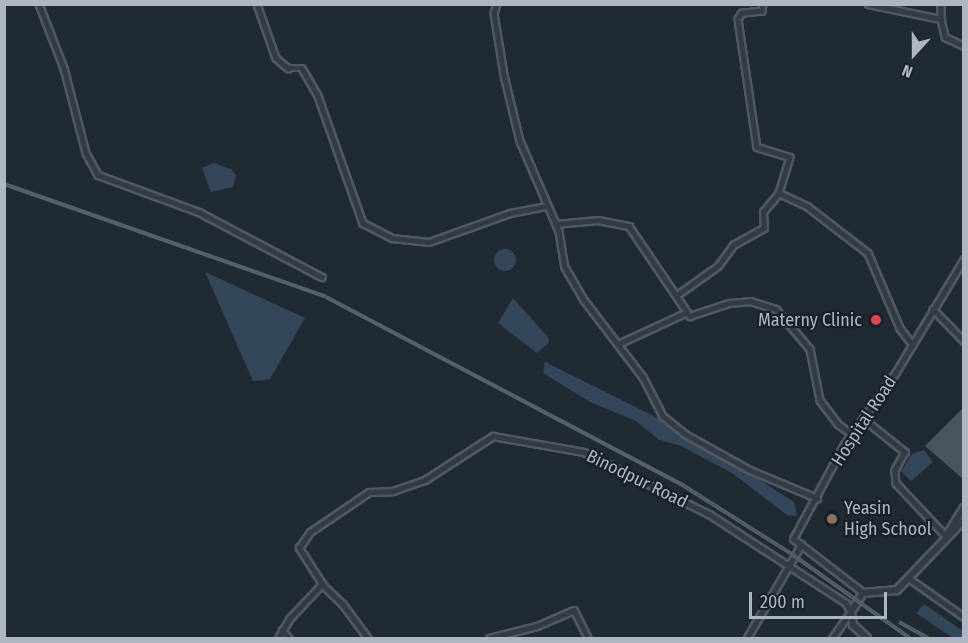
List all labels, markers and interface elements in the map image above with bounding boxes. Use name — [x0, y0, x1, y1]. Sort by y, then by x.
north arrow — [884, 24, 944, 84]
text: N — [899, 61, 915, 82]
place label: Materny Clinic — [758, 309, 862, 331]
marker: Materny Clinic — [867, 311, 885, 329]
street label: Hospital Road — [827, 372, 901, 470]
street label: Binodpur Road — [583, 445, 691, 513]
place label: Yeasin High School — [844, 498, 931, 540]
marker: Yeasin High School — [825, 512, 839, 526]
scale bar — [752, 580, 890, 618]
text: 200 m — [760, 591, 805, 613]

